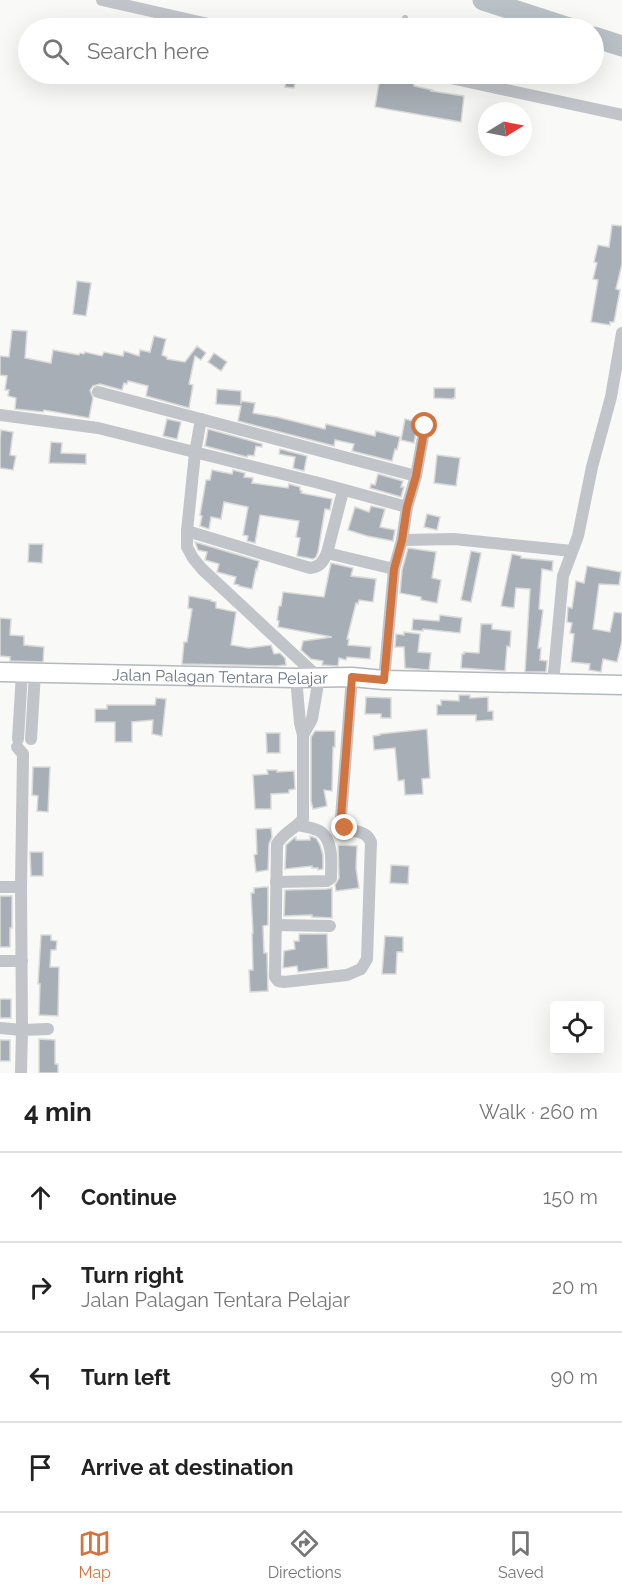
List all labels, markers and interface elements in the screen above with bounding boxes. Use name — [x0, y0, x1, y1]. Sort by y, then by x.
search box — [18, 18, 604, 84]
icon: search — [39, 35, 72, 68]
text: Search here — [87, 38, 209, 64]
north arrow — [478, 102, 532, 156]
route start — [411, 412, 437, 438]
street label: Jalan Palagan Tentara Pelajar — [112, 665, 328, 688]
route end — [331, 814, 357, 840]
map controls — [550, 1001, 604, 1055]
button: locate — [550, 1001, 604, 1055]
text: 4 min — [24, 1097, 92, 1127]
text: Walk · 260 m — [479, 1100, 598, 1124]
icon: ahead — [24, 1181, 57, 1214]
text: Continue — [81, 1184, 177, 1210]
text: 150 m — [543, 1185, 598, 1209]
text: Turn right — [81, 1262, 184, 1288]
icon: right — [24, 1271, 57, 1304]
text: 20 m — [552, 1275, 598, 1299]
text: Jalan Palagan Tentara Pelajar — [81, 1288, 350, 1312]
icon: left — [24, 1361, 57, 1394]
text: Turn left — [81, 1364, 171, 1390]
text: 90 m — [551, 1365, 598, 1389]
icon: arrive — [24, 1451, 57, 1484]
text: Arrive at destination — [81, 1454, 294, 1480]
tab: Map — [78, 1527, 111, 1582]
tab: Directions — [268, 1527, 342, 1582]
tab: Saved — [498, 1527, 544, 1582]

